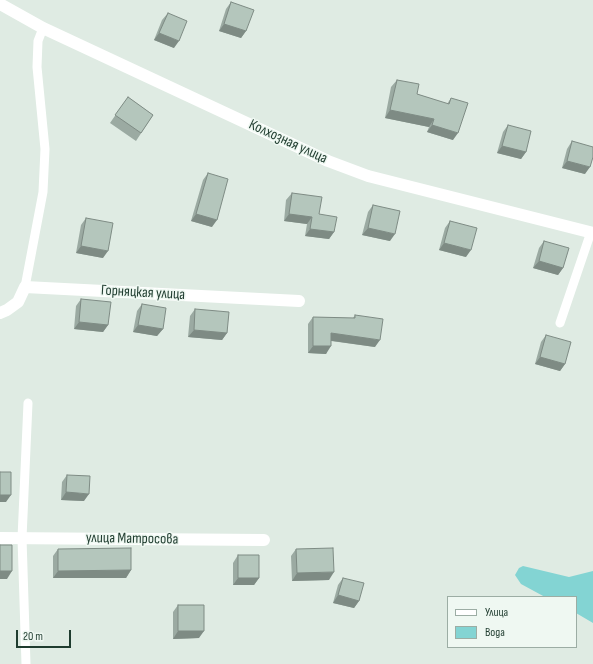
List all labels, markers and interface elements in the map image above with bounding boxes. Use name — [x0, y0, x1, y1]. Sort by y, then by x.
street label: Колхозная улица — [246, 116, 330, 168]
street label: Горняцкая улица — [100, 282, 186, 304]
street label: улица Матросова — [86, 529, 178, 549]
legend — [447, 596, 577, 648]
text: Улица — [485, 605, 508, 620]
scale bar — [18, 622, 73, 648]
text: Вода — [485, 625, 505, 640]
text: 20 m — [23, 629, 43, 644]

